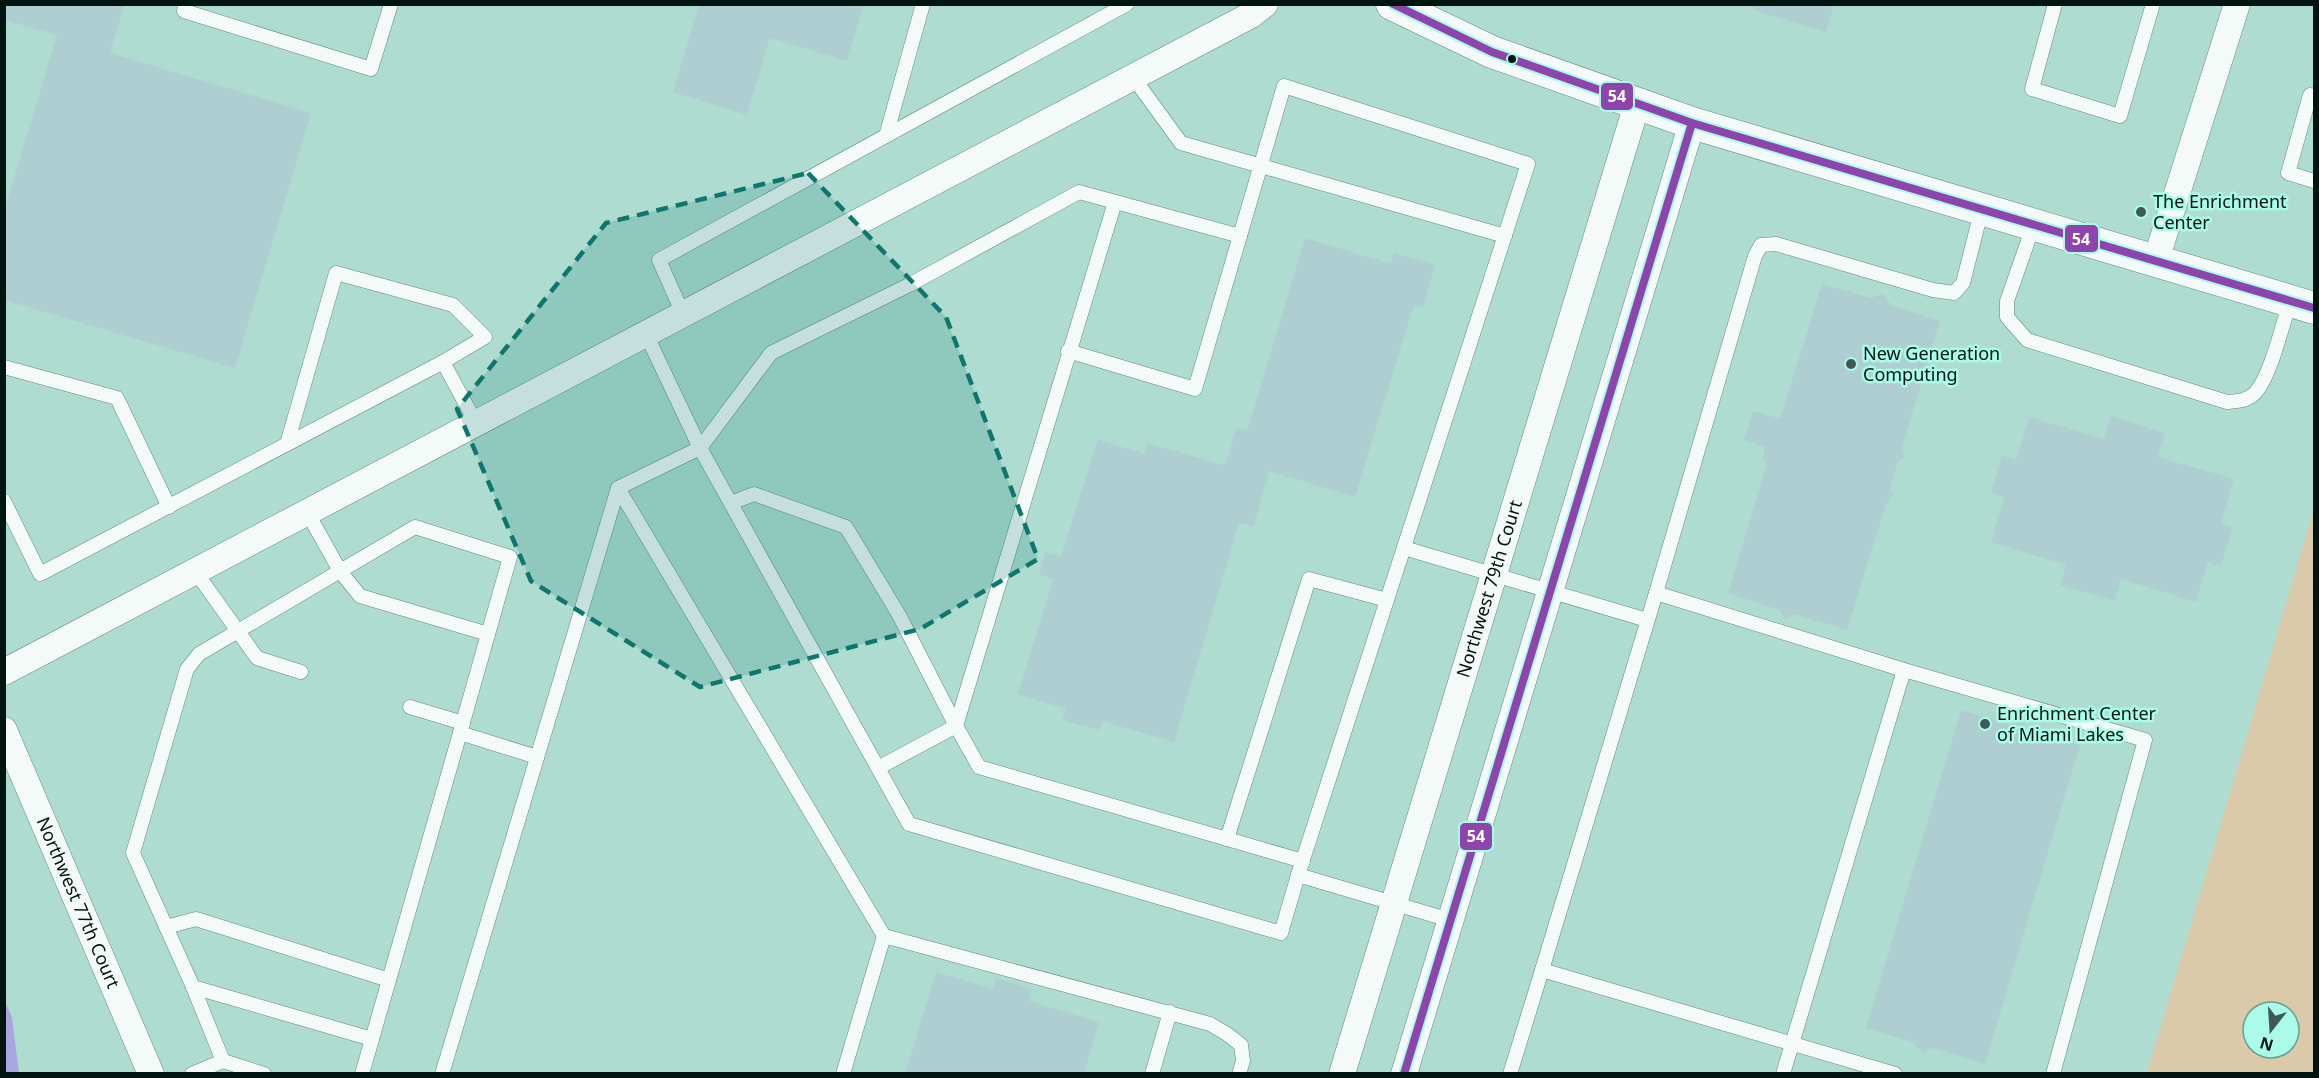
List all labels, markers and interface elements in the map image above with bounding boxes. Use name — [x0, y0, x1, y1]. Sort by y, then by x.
unlabelled marker — [1506, 53, 1518, 65]
line badge: 54 — [1600, 82, 1634, 111]
text: 54 — [1608, 85, 1626, 107]
place label: The Enrichment Center — [2153, 189, 2287, 234]
marker: The Enrichment Center — [2134, 205, 2148, 219]
line badge: 54 — [2064, 224, 2099, 253]
text: 54 — [2072, 228, 2090, 250]
place label: New Generation Computing — [1863, 341, 2000, 386]
marker: New Generation Computing — [1844, 357, 1858, 371]
street label: Northwest 79th Court — [1450, 497, 1527, 680]
place label: Enrichment Center of Miami Lakes — [1997, 701, 2157, 746]
marker: Enrichment Center of Miami Lakes — [1978, 717, 1992, 731]
street label: Northwest 77th Court — [32, 813, 126, 992]
line badge: 54 — [1459, 822, 1493, 851]
text: 54 — [1467, 825, 1485, 847]
north arrow — [2241, 1000, 2301, 1060]
text: N — [2257, 1032, 2276, 1057]

